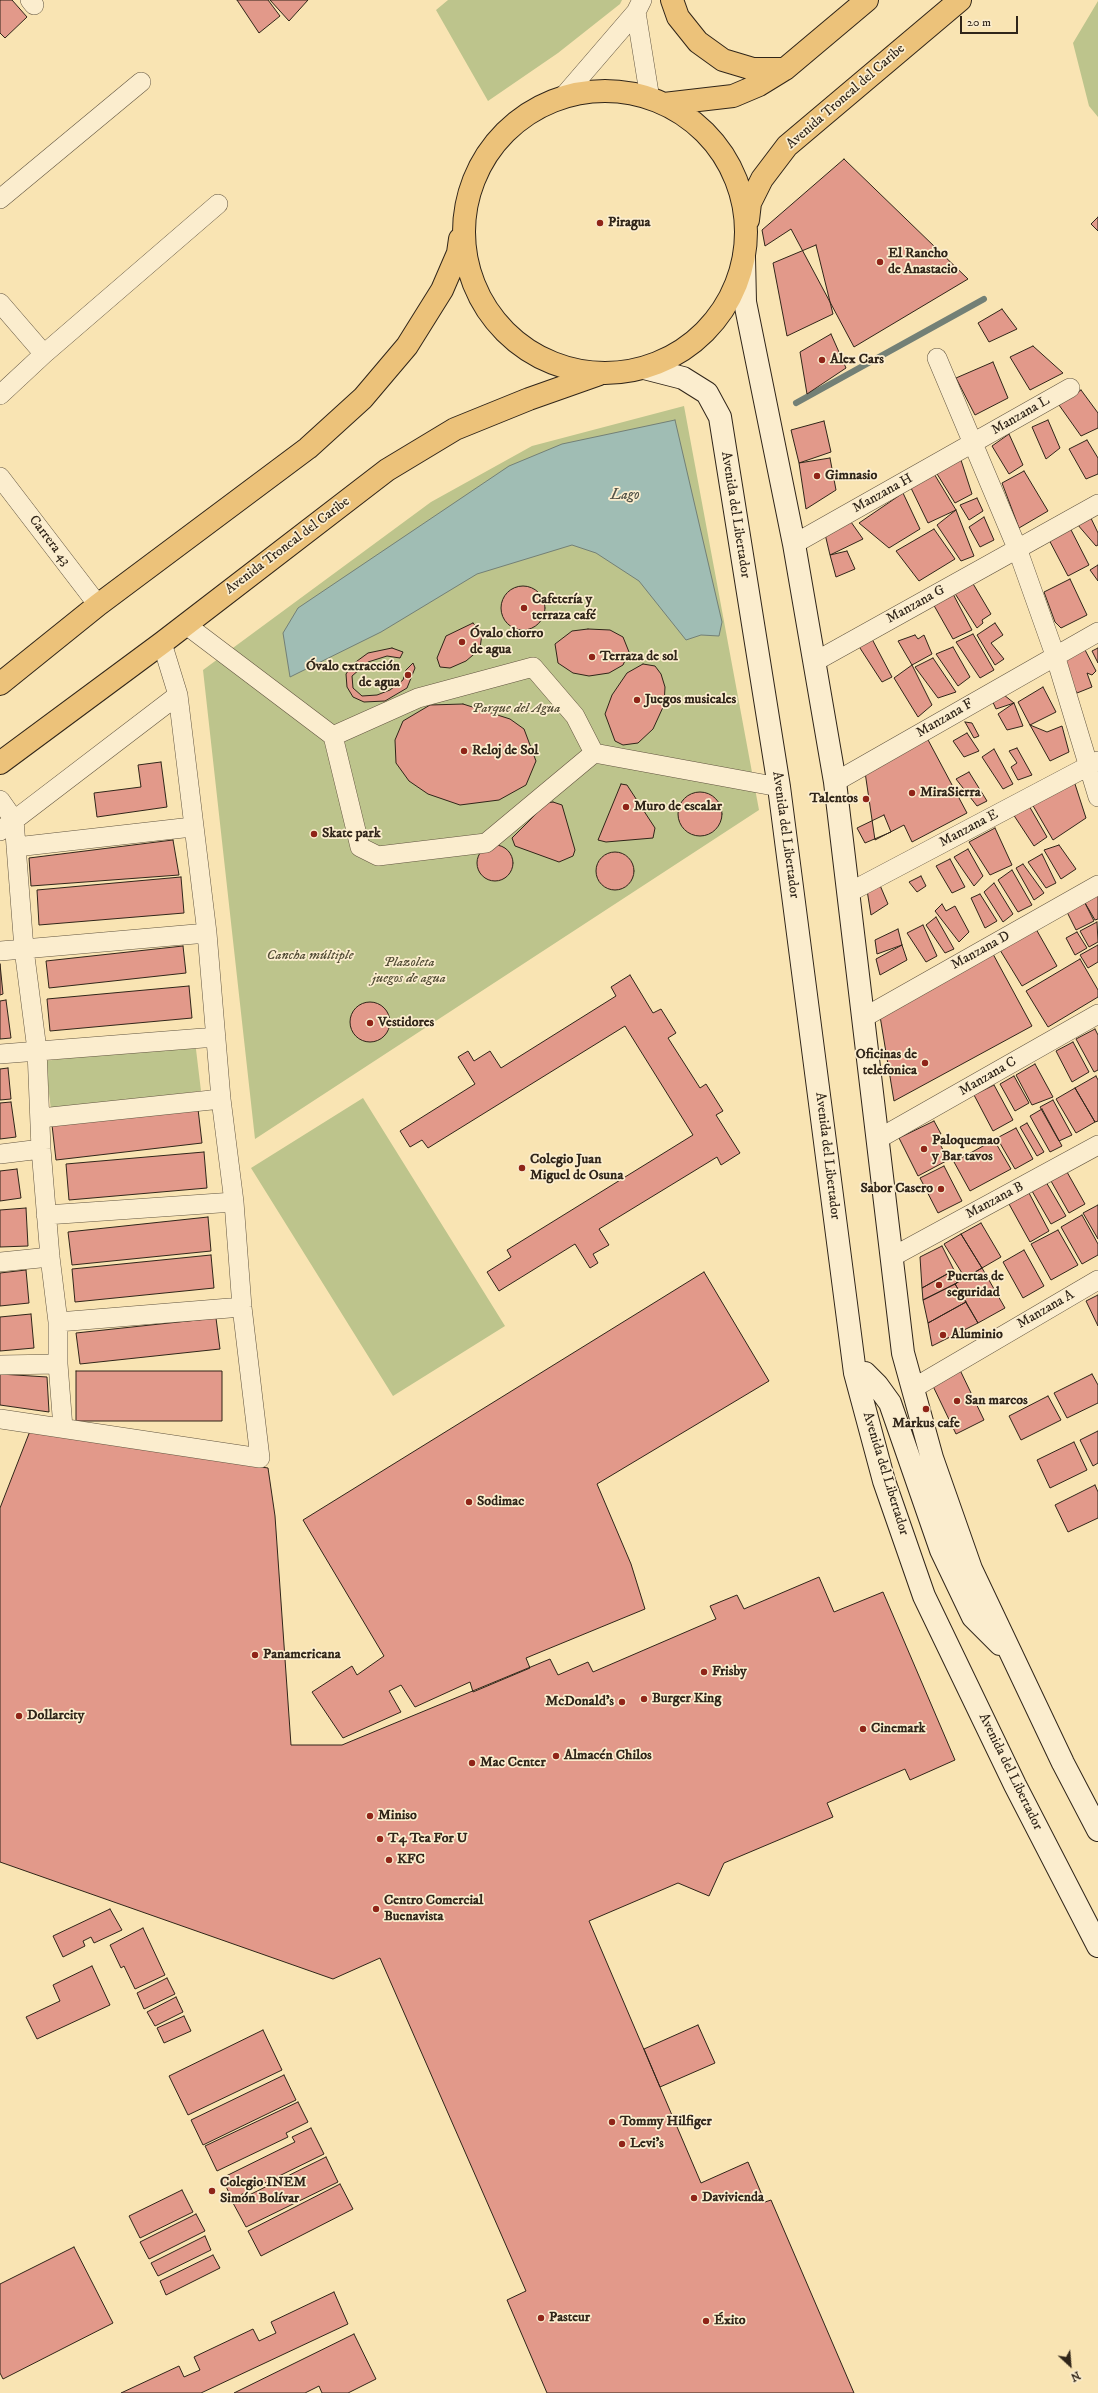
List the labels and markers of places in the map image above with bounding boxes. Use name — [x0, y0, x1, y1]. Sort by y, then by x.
place label: Piragua — [608, 215, 650, 231]
marker: Piragua — [595, 218, 605, 228]
place label: El Rancho de Anastacio — [888, 246, 958, 278]
marker: El Rancho de Anastacio — [875, 257, 885, 267]
place label: Alex Cars — [830, 352, 884, 368]
marker: Alex Cars — [817, 355, 827, 365]
place label: Gimnasio — [825, 468, 877, 484]
marker: Gimnasio — [812, 471, 822, 481]
place label: Cafetería y terraza café — [532, 592, 596, 624]
marker: Cafetería y terraza café — [519, 603, 529, 613]
place label: Óvalo chorro de agua — [470, 626, 543, 658]
marker: Óvalo chorro de agua — [457, 637, 467, 647]
place label: Terraza de sol — [600, 649, 678, 665]
marker: Terraza de sol — [587, 652, 597, 662]
place label: Óvalo extracción de agua — [306, 659, 400, 692]
marker: Óvalo extracción de agua — [403, 670, 413, 680]
place label: Juegos musicales — [645, 692, 736, 708]
marker: Juegos musicales — [632, 695, 642, 705]
place label: Reloj de Sol — [472, 743, 538, 759]
marker: Reloj de Sol — [459, 746, 469, 756]
place label: MiraSierra — [920, 785, 981, 801]
marker: MiraSierra — [907, 788, 917, 798]
place label: Talentos — [810, 791, 858, 807]
marker: Talentos — [861, 794, 871, 804]
place label: Muro de escalar — [634, 799, 722, 815]
marker: Muro de escalar — [621, 802, 631, 812]
place label: Skate park — [322, 826, 381, 842]
marker: Skate park — [309, 829, 319, 839]
place label: Vestidores — [378, 1015, 434, 1031]
marker: Vestidores — [365, 1018, 375, 1028]
place label: Oficinas de telefonica — [856, 1047, 917, 1080]
marker: Oficinas de telefonica — [920, 1058, 930, 1068]
place label: Paloquemao y Bar tavos — [932, 1133, 1000, 1166]
marker: Paloquemao y Bar tavos — [919, 1144, 929, 1154]
place label: Colegio Juan Miguel de Osuna — [530, 1152, 623, 1184]
marker: Colegio Juan Miguel de Osuna — [517, 1163, 527, 1173]
place label: Sabor Casero — [860, 1181, 933, 1197]
marker: Sabor Casero — [936, 1184, 946, 1194]
place label: Puertas de seguridad — [947, 1269, 1004, 1302]
marker: Puertas de seguridad — [934, 1280, 944, 1290]
place label: Aluminio — [951, 1327, 1003, 1343]
marker: Aluminio — [938, 1330, 948, 1340]
place label: San marcos — [965, 1393, 1028, 1409]
marker: San marcos — [952, 1396, 962, 1406]
marker: Markus cafe — [921, 1404, 931, 1414]
place label: Markus cafe — [892, 1416, 960, 1432]
place label: Sodimac — [477, 1494, 524, 1510]
marker: Sodimac — [464, 1497, 474, 1507]
place label: Panamericana — [263, 1647, 341, 1663]
marker: Panamericana — [250, 1650, 260, 1660]
place label: Frisby — [712, 1664, 747, 1680]
marker: Frisby — [699, 1667, 709, 1677]
place label: Burger King — [652, 1691, 721, 1707]
place label: McDonald's — [546, 1694, 614, 1710]
marker: Burger King — [639, 1694, 649, 1704]
marker: McDonald's — [617, 1697, 627, 1707]
place label: Dollarcity — [27, 1708, 84, 1724]
marker: Dollarcity — [14, 1711, 24, 1721]
place label: Cinemark — [871, 1721, 925, 1737]
marker: Cinemark — [858, 1724, 868, 1734]
place label: Almacén Chilos — [564, 1748, 652, 1764]
marker: Almacén Chilos — [551, 1751, 561, 1761]
place label: Mac Center — [480, 1755, 546, 1771]
marker: Mac Center — [467, 1758, 477, 1768]
place label: Miniso — [378, 1808, 417, 1824]
marker: Miniso — [365, 1811, 375, 1821]
place label: T4 Tea For U — [388, 1831, 468, 1847]
marker: T4 Tea For U — [375, 1834, 385, 1844]
place label: KFC — [397, 1852, 425, 1868]
marker: KFC — [384, 1855, 394, 1865]
place label: Centro Comercial Buenavista — [384, 1893, 483, 1926]
marker: Centro Comercial Buenavista — [371, 1904, 381, 1914]
place label: Tommy Hilfiger — [620, 2114, 712, 2130]
marker: Tommy Hilfiger — [607, 2117, 617, 2127]
place label: Levi's — [630, 2136, 664, 2152]
marker: Levi's — [617, 2139, 627, 2149]
place label: Colegio INEM Simón Bolívar — [220, 2175, 306, 2208]
marker: Colegio INEM Simón Bolívar — [207, 2186, 217, 2196]
place label: Davivienda — [702, 2190, 764, 2206]
marker: Davivienda — [689, 2193, 699, 2203]
place label: Pasteur — [549, 2310, 590, 2326]
marker: Pasteur — [536, 2313, 546, 2323]
place label: Éxito — [714, 2313, 746, 2329]
marker: Éxito — [701, 2316, 711, 2326]

